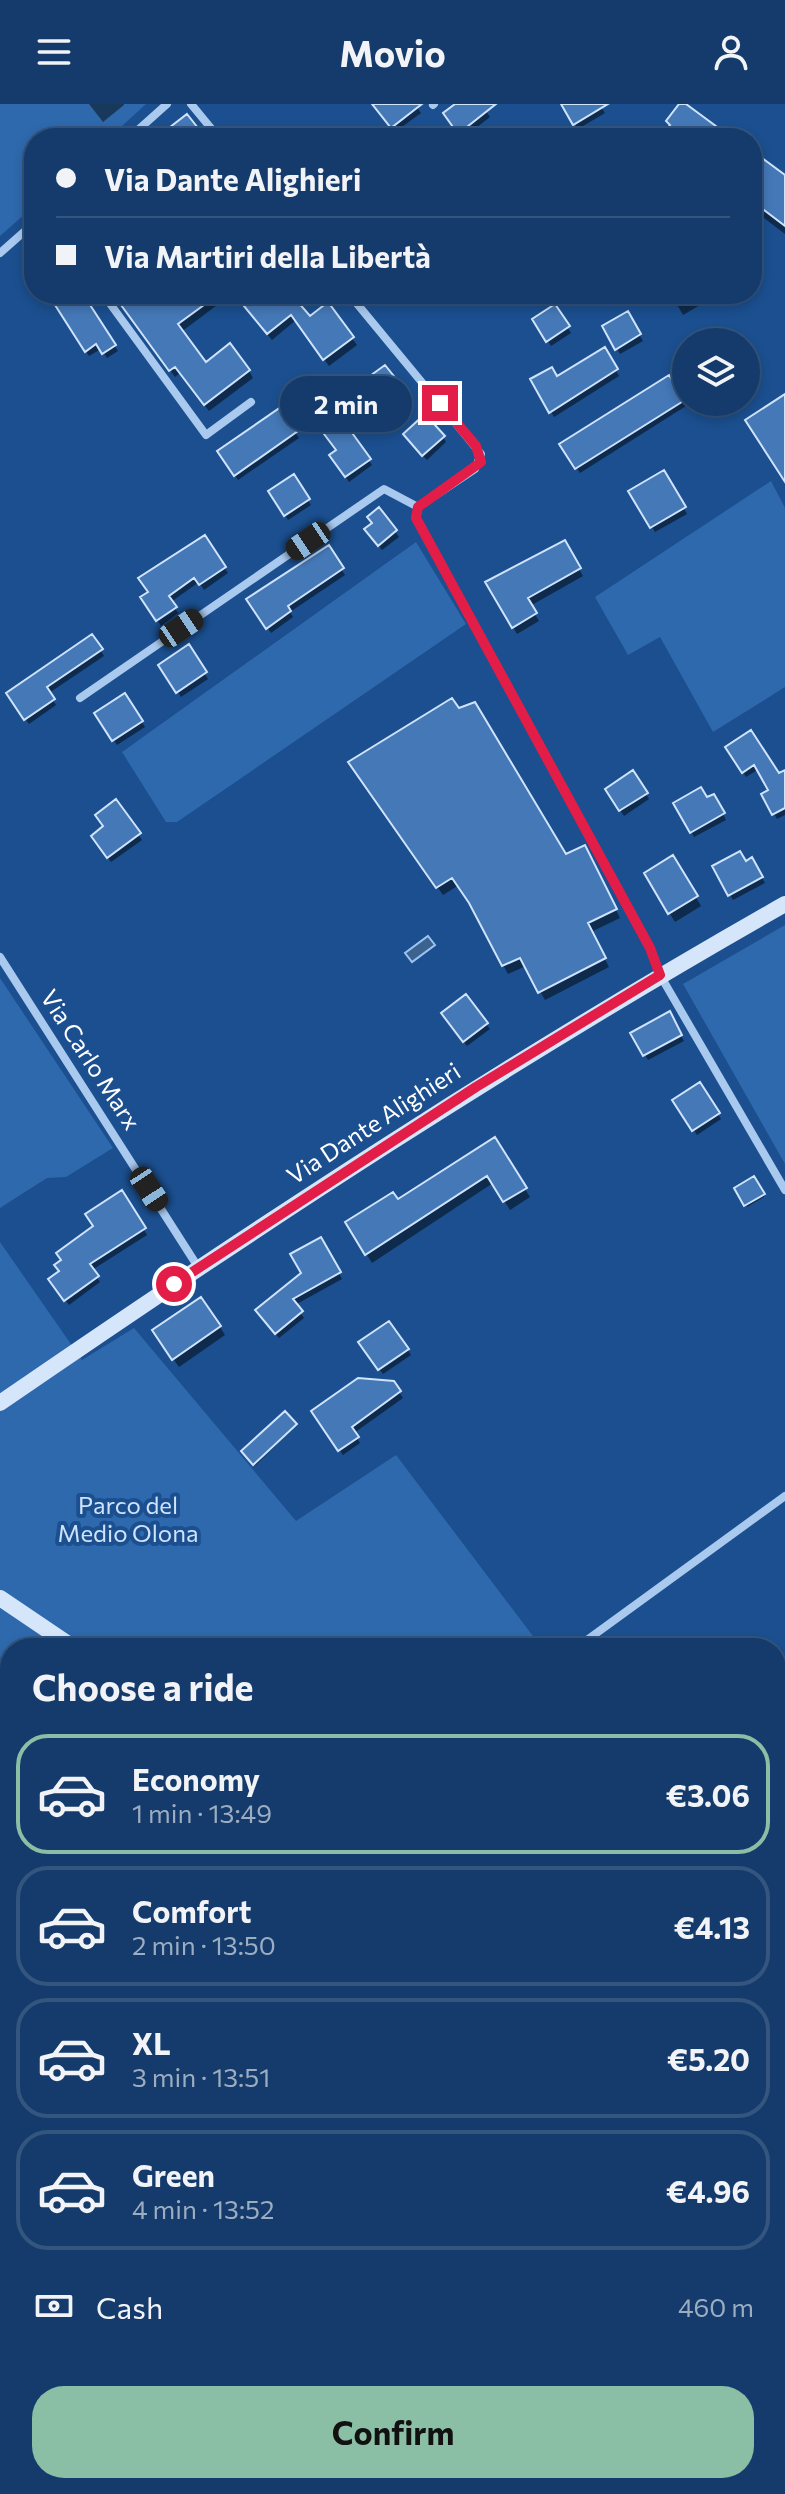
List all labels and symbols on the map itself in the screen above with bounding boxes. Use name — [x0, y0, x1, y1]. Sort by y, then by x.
callout: 2 min — [280, 375, 412, 431]
route end — [422, 385, 458, 421]
car — [281, 518, 335, 564]
car — [154, 605, 208, 651]
street label: Via Carlo Marx — [35, 984, 147, 1135]
street label: Via Dante Alighieri — [281, 1056, 465, 1190]
car — [126, 1162, 172, 1216]
route start — [156, 1266, 192, 1302]
park label: Parco del Medio Olona — [58, 1490, 198, 1547]

